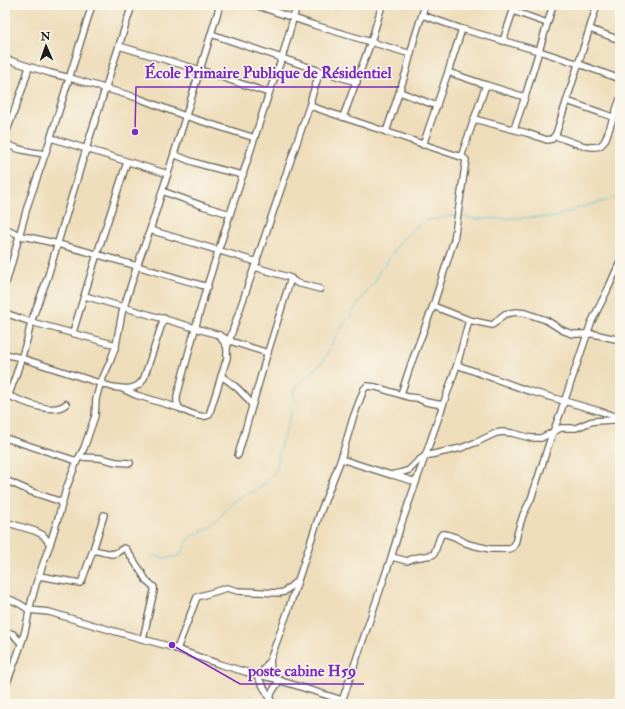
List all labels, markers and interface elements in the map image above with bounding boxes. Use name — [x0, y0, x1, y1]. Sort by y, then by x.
north arrow — [26, 26, 66, 66]
text: N — [40, 30, 52, 43]
callout: École Primaire Publique de Résidentiel — [136, 59, 399, 87]
text: École Primaire Publique de Résidentiel — [144, 62, 392, 84]
callout: poste cabine H59 — [240, 656, 364, 684]
text: poste cabine H59 — [247, 661, 356, 682]

